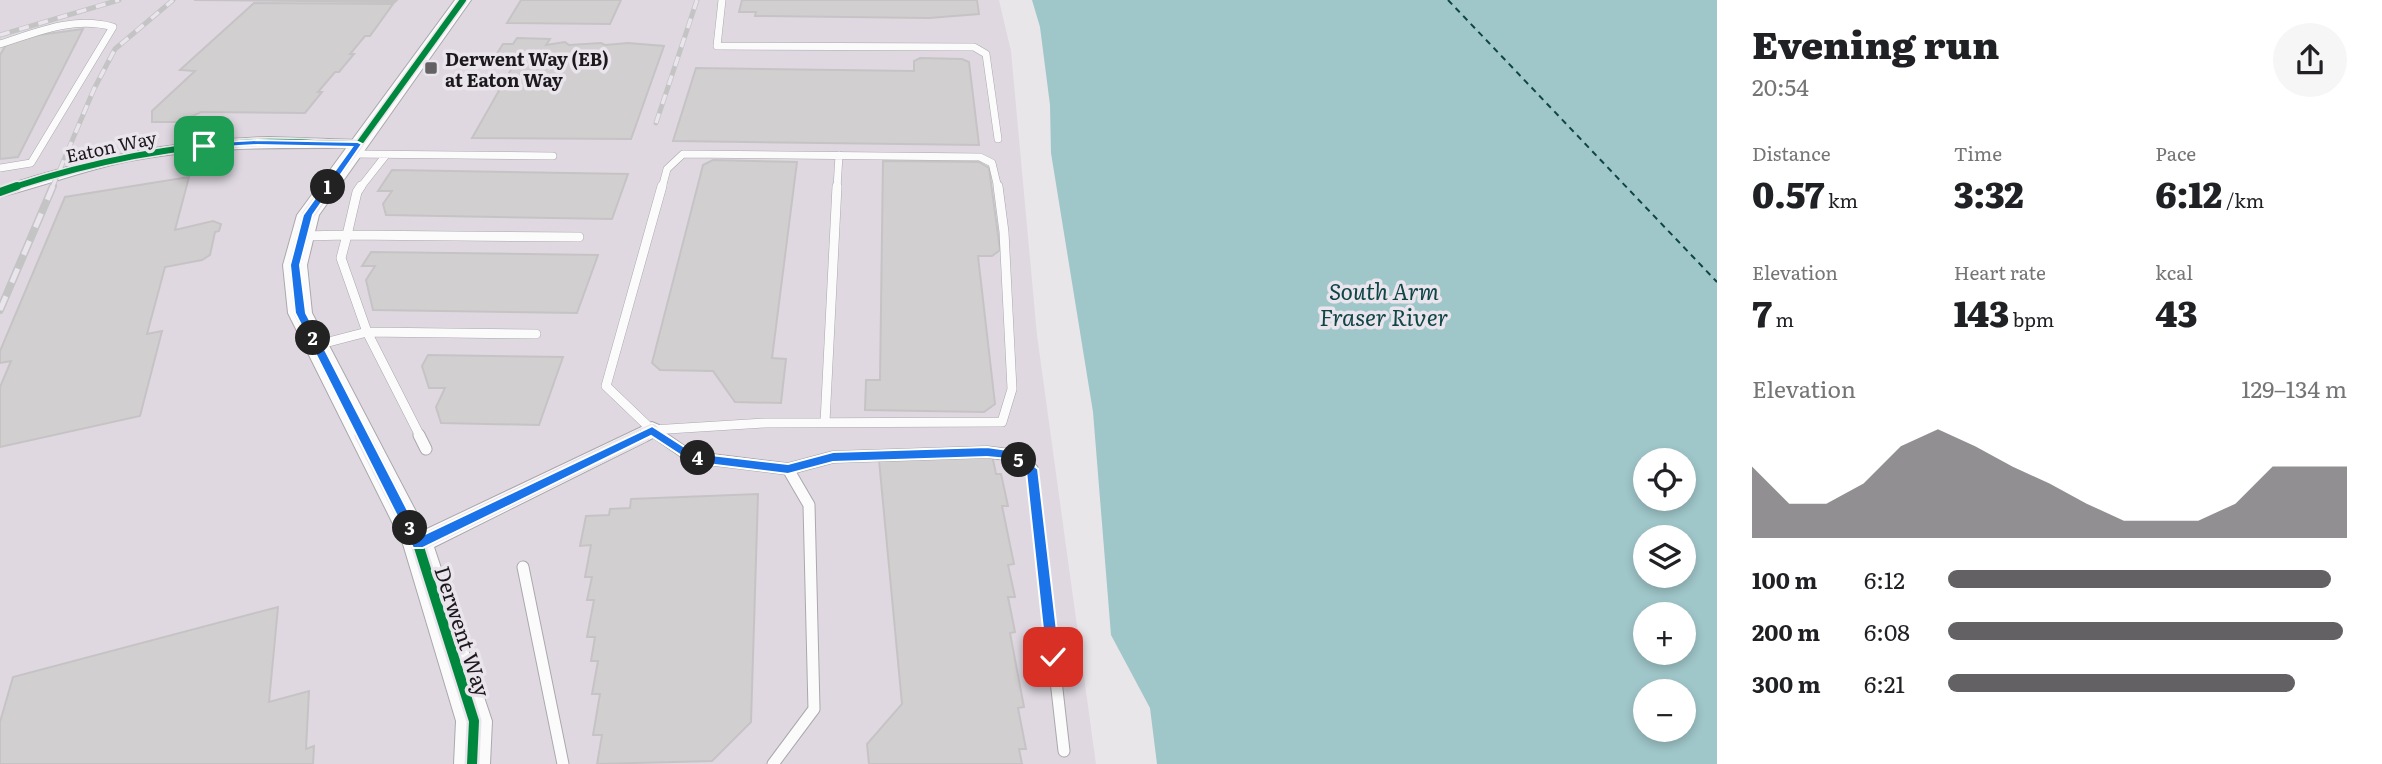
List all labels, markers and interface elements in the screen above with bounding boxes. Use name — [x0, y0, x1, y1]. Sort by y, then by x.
text: Evening run — [1752, 14, 1999, 71]
button: share — [2273, 23, 2347, 97]
place label: Derwent Way (EB) at Eaton Way — [445, 45, 609, 93]
marker: Derwent Way (EB) at Eaton Way — [423, 60, 439, 76]
text: 20:54 — [1752, 69, 1809, 103]
pin — [174, 116, 234, 176]
street label: Eaton Way — [63, 123, 159, 169]
icon: arrive — [185, 127, 223, 165]
text: Distance — [1752, 139, 1831, 167]
text: Time — [1954, 139, 2002, 167]
text: Pace — [2155, 139, 2196, 167]
text: 0.57 — [1752, 167, 1824, 219]
text: 3:32 — [1954, 167, 2024, 219]
text: 6:12 — [2155, 167, 2222, 219]
pin: 1 — [310, 170, 346, 204]
text: 1 — [324, 172, 331, 200]
text: km — [1824, 186, 1858, 214]
text: /km — [2222, 186, 2264, 214]
text: Elevation — [1752, 258, 1838, 286]
text: Heart rate — [1954, 258, 2046, 286]
text: kcal — [2155, 258, 2193, 286]
water label: South Arm Fraser River — [1320, 273, 1448, 333]
text: 7 — [1752, 286, 1772, 338]
text: 143 — [1954, 286, 2009, 338]
text: 43 — [2155, 286, 2197, 338]
text: m — [1772, 305, 1794, 333]
text: bpm — [2009, 305, 2054, 333]
pin: 2 — [296, 320, 330, 356]
text: 2 — [307, 323, 318, 351]
text: Elevation — [1752, 371, 1856, 405]
text: 129–134 m — [2241, 371, 2347, 405]
pin: 4 — [680, 440, 716, 476]
pin: 5 — [1002, 442, 1036, 477]
text: 4 — [692, 443, 703, 471]
text: 5 — [1013, 445, 1024, 473]
map controls — [1633, 448, 1696, 742]
button: locate — [1633, 448, 1696, 511]
pin: 3 — [392, 510, 428, 546]
text: 3 — [404, 513, 415, 541]
button: layers — [1633, 525, 1696, 588]
street label: Derwent Way — [428, 562, 500, 701]
text: 100 m — [1752, 562, 1817, 596]
text: 6:12 — [1864, 562, 1905, 596]
button: + — [1633, 602, 1696, 665]
text: 200 m — [1752, 614, 1820, 648]
text: 6:08 — [1864, 614, 1910, 648]
pin — [1023, 627, 1083, 687]
icon: check — [1034, 638, 1072, 676]
text: 300 m — [1752, 666, 1821, 700]
text: 6:21 — [1864, 666, 1905, 700]
button: − — [1633, 679, 1696, 742]

